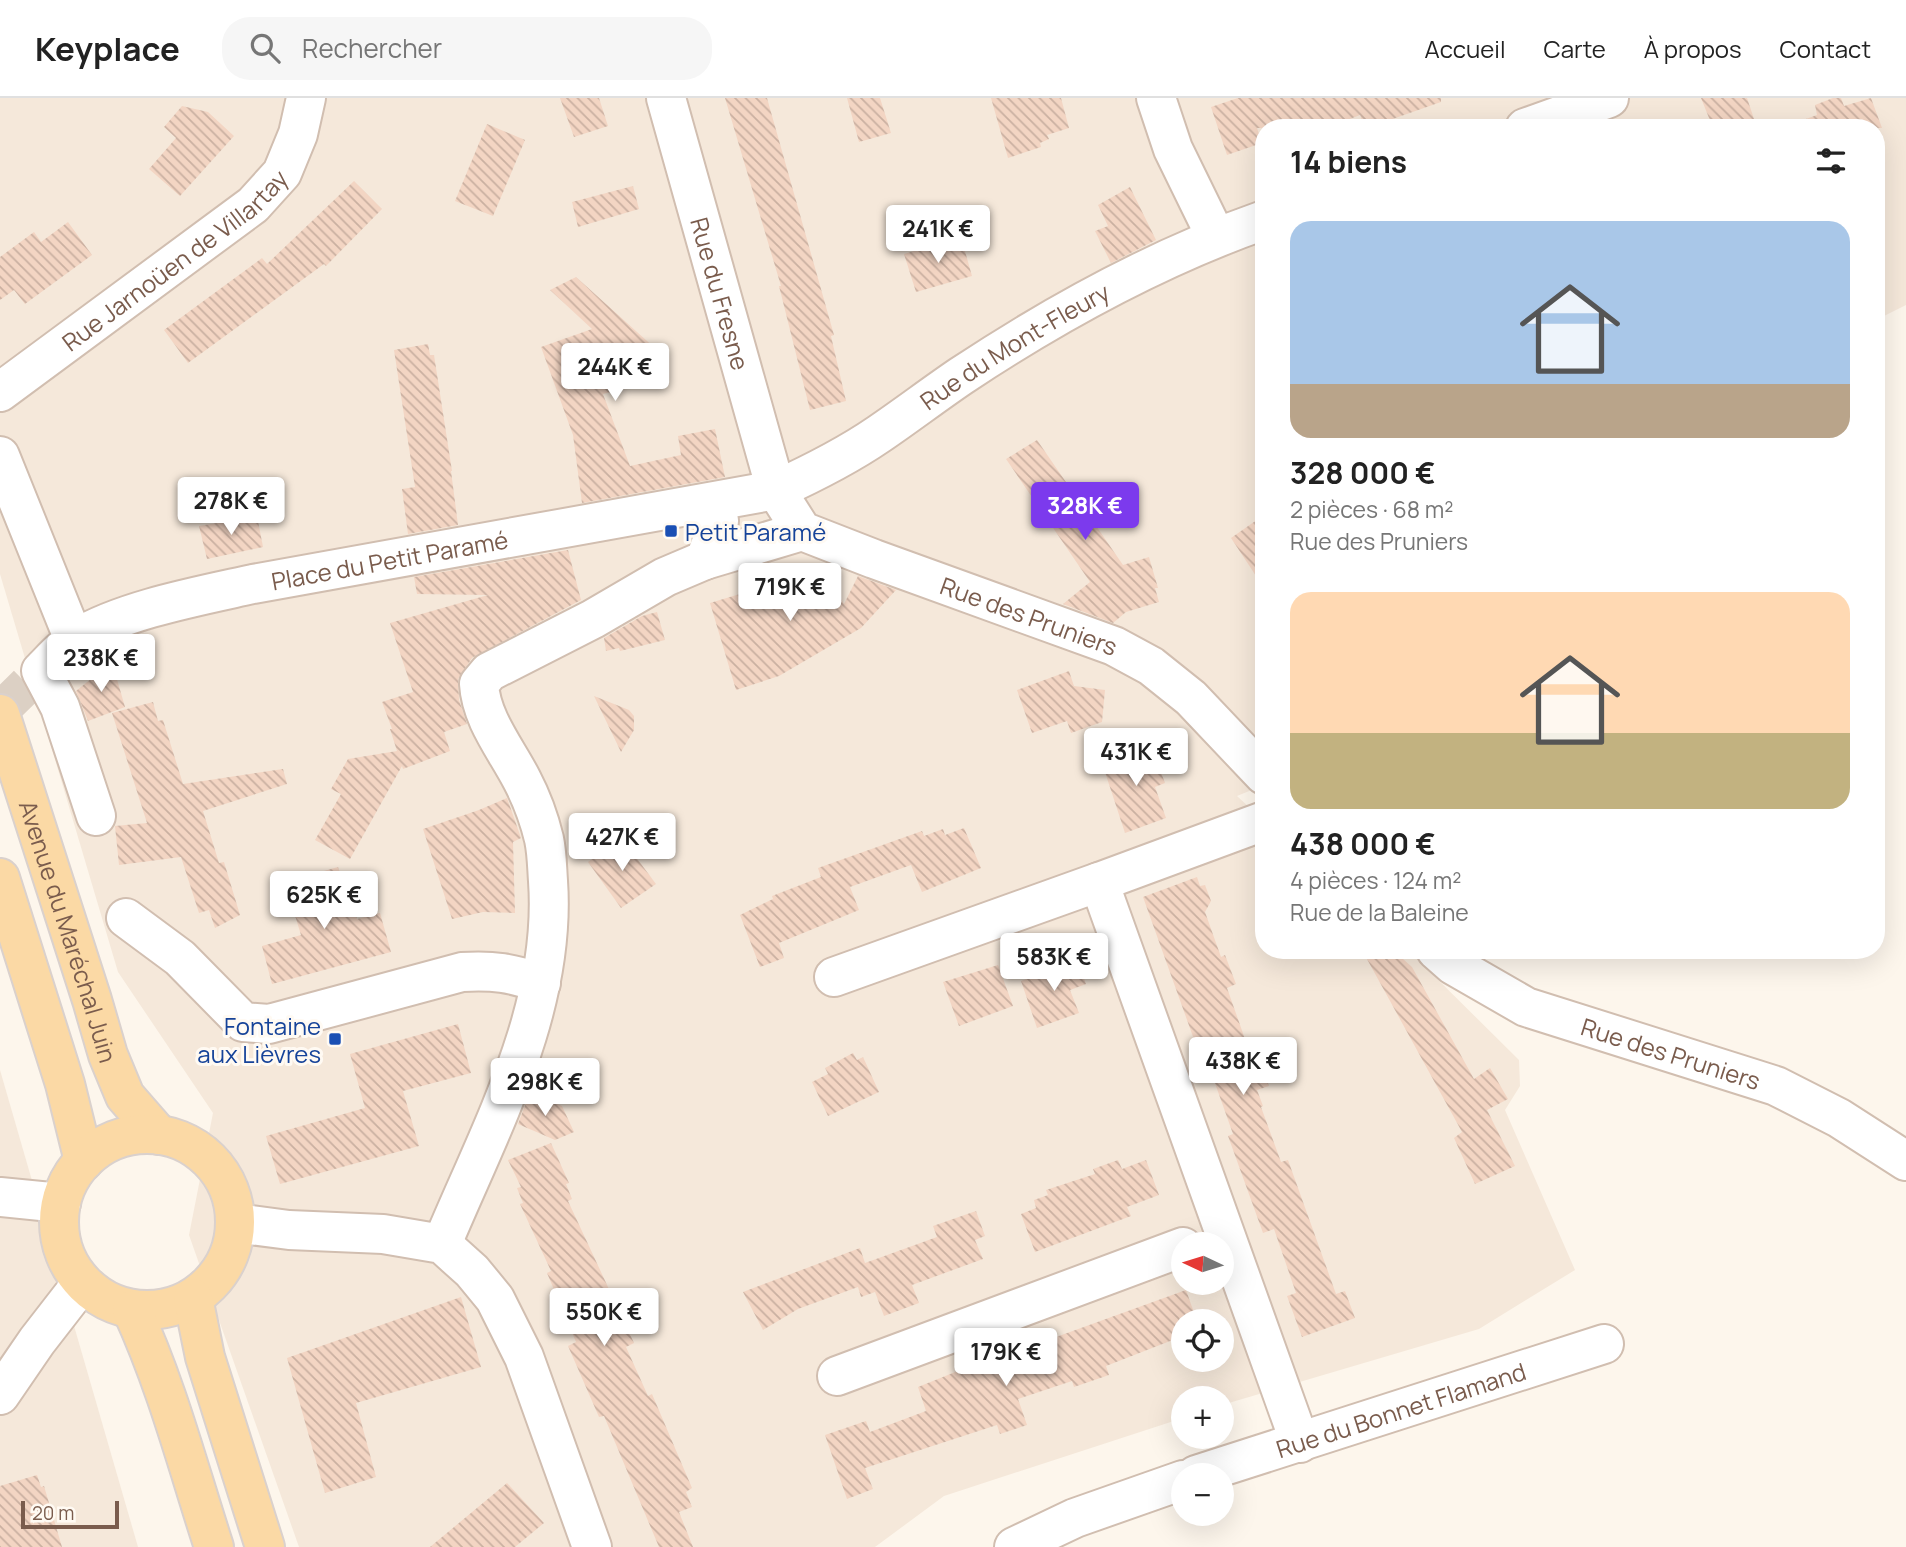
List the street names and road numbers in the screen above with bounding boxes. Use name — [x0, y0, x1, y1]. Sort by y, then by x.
street label: Rue Jarnoüen de Villartay — [55, 162, 294, 358]
street label: Rue du Fresne — [684, 213, 758, 373]
street label: Rue du Mont-Fleury — [913, 274, 1115, 417]
street label: Place du Petit Paramé — [269, 522, 510, 597]
street label: Rue des Pruniers — [936, 568, 1122, 662]
street label: Avenue du Maréchal Juin — [12, 796, 126, 1066]
street label: Rue des Pruniers — [1577, 1009, 1765, 1097]
street label: Rue du Bonnet Flamand — [1272, 1354, 1530, 1465]

